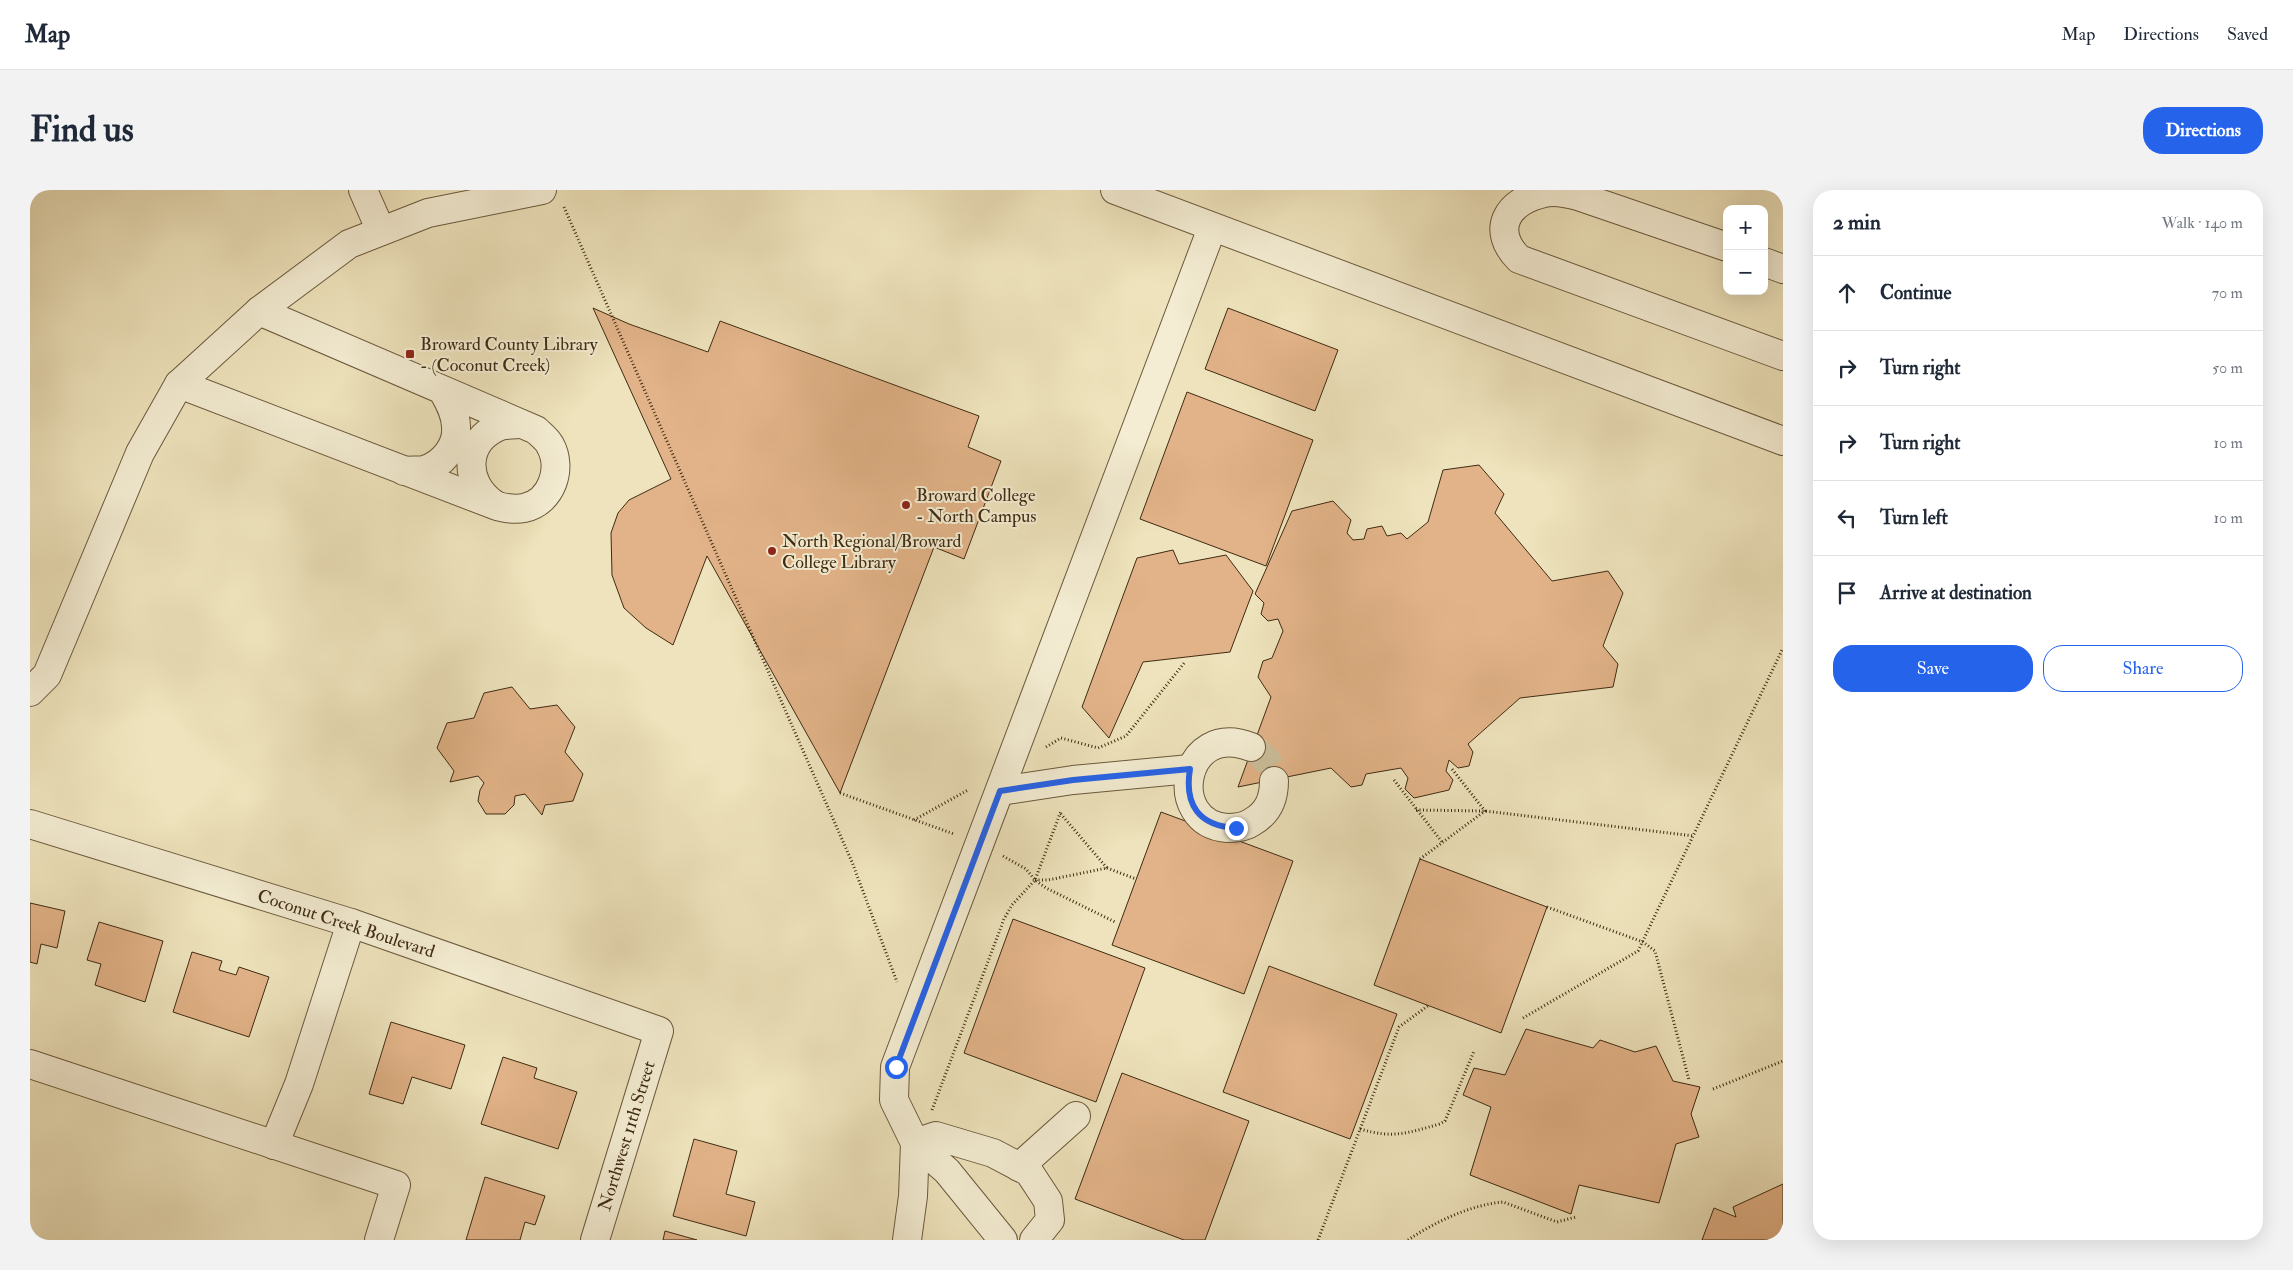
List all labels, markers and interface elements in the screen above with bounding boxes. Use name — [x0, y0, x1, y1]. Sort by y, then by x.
text: Map — [25, 19, 70, 50]
text: Map — [2062, 23, 2095, 46]
text: Directions — [2123, 23, 2199, 46]
text: Saved — [2227, 23, 2268, 46]
button: Directions — [2143, 107, 2263, 154]
text: Find us — [30, 108, 134, 152]
map controls — [1723, 205, 1768, 295]
button: + — [1723, 205, 1768, 250]
text: 2 min — [1833, 209, 1881, 236]
text: Walk · 140 m — [2162, 213, 2243, 233]
button: − — [1723, 250, 1768, 295]
icon: ahead — [1833, 279, 1861, 307]
text: Continue — [1880, 281, 1951, 305]
text: 70 m — [2212, 283, 2243, 303]
place label: Broward County Library - (Coconut Creek) — [420, 333, 599, 377]
marker: Broward County Library - (Coconut Creek) — [404, 348, 416, 360]
icon: right — [1833, 354, 1861, 382]
text: Turn right — [1880, 356, 1960, 380]
text: 50 m — [2212, 358, 2243, 378]
icon: right — [1833, 429, 1861, 457]
text: Turn right — [1880, 431, 1960, 455]
text: 10 m — [2213, 433, 2243, 453]
place label: Broward College - North Campus — [916, 484, 1036, 528]
marker: Broward College - North Campus — [900, 499, 912, 511]
icon: left — [1833, 504, 1861, 532]
text: Turn left — [1880, 506, 1948, 530]
text: 10 m — [2213, 508, 2243, 528]
place label: North Regional/Broward College Library — [782, 530, 962, 574]
marker: North Regional/Broward College Library — [766, 545, 778, 557]
icon: arrive — [1833, 579, 1861, 607]
text: Arrive at destination — [1880, 581, 2032, 605]
button: Save — [1833, 645, 2033, 692]
button: Share — [2043, 645, 2243, 692]
route end — [1225, 817, 1248, 840]
street label: Coconut Creek Boulevard — [254, 884, 438, 964]
route start — [885, 1056, 908, 1079]
street label: Northwest 11th Street — [593, 1058, 661, 1214]

